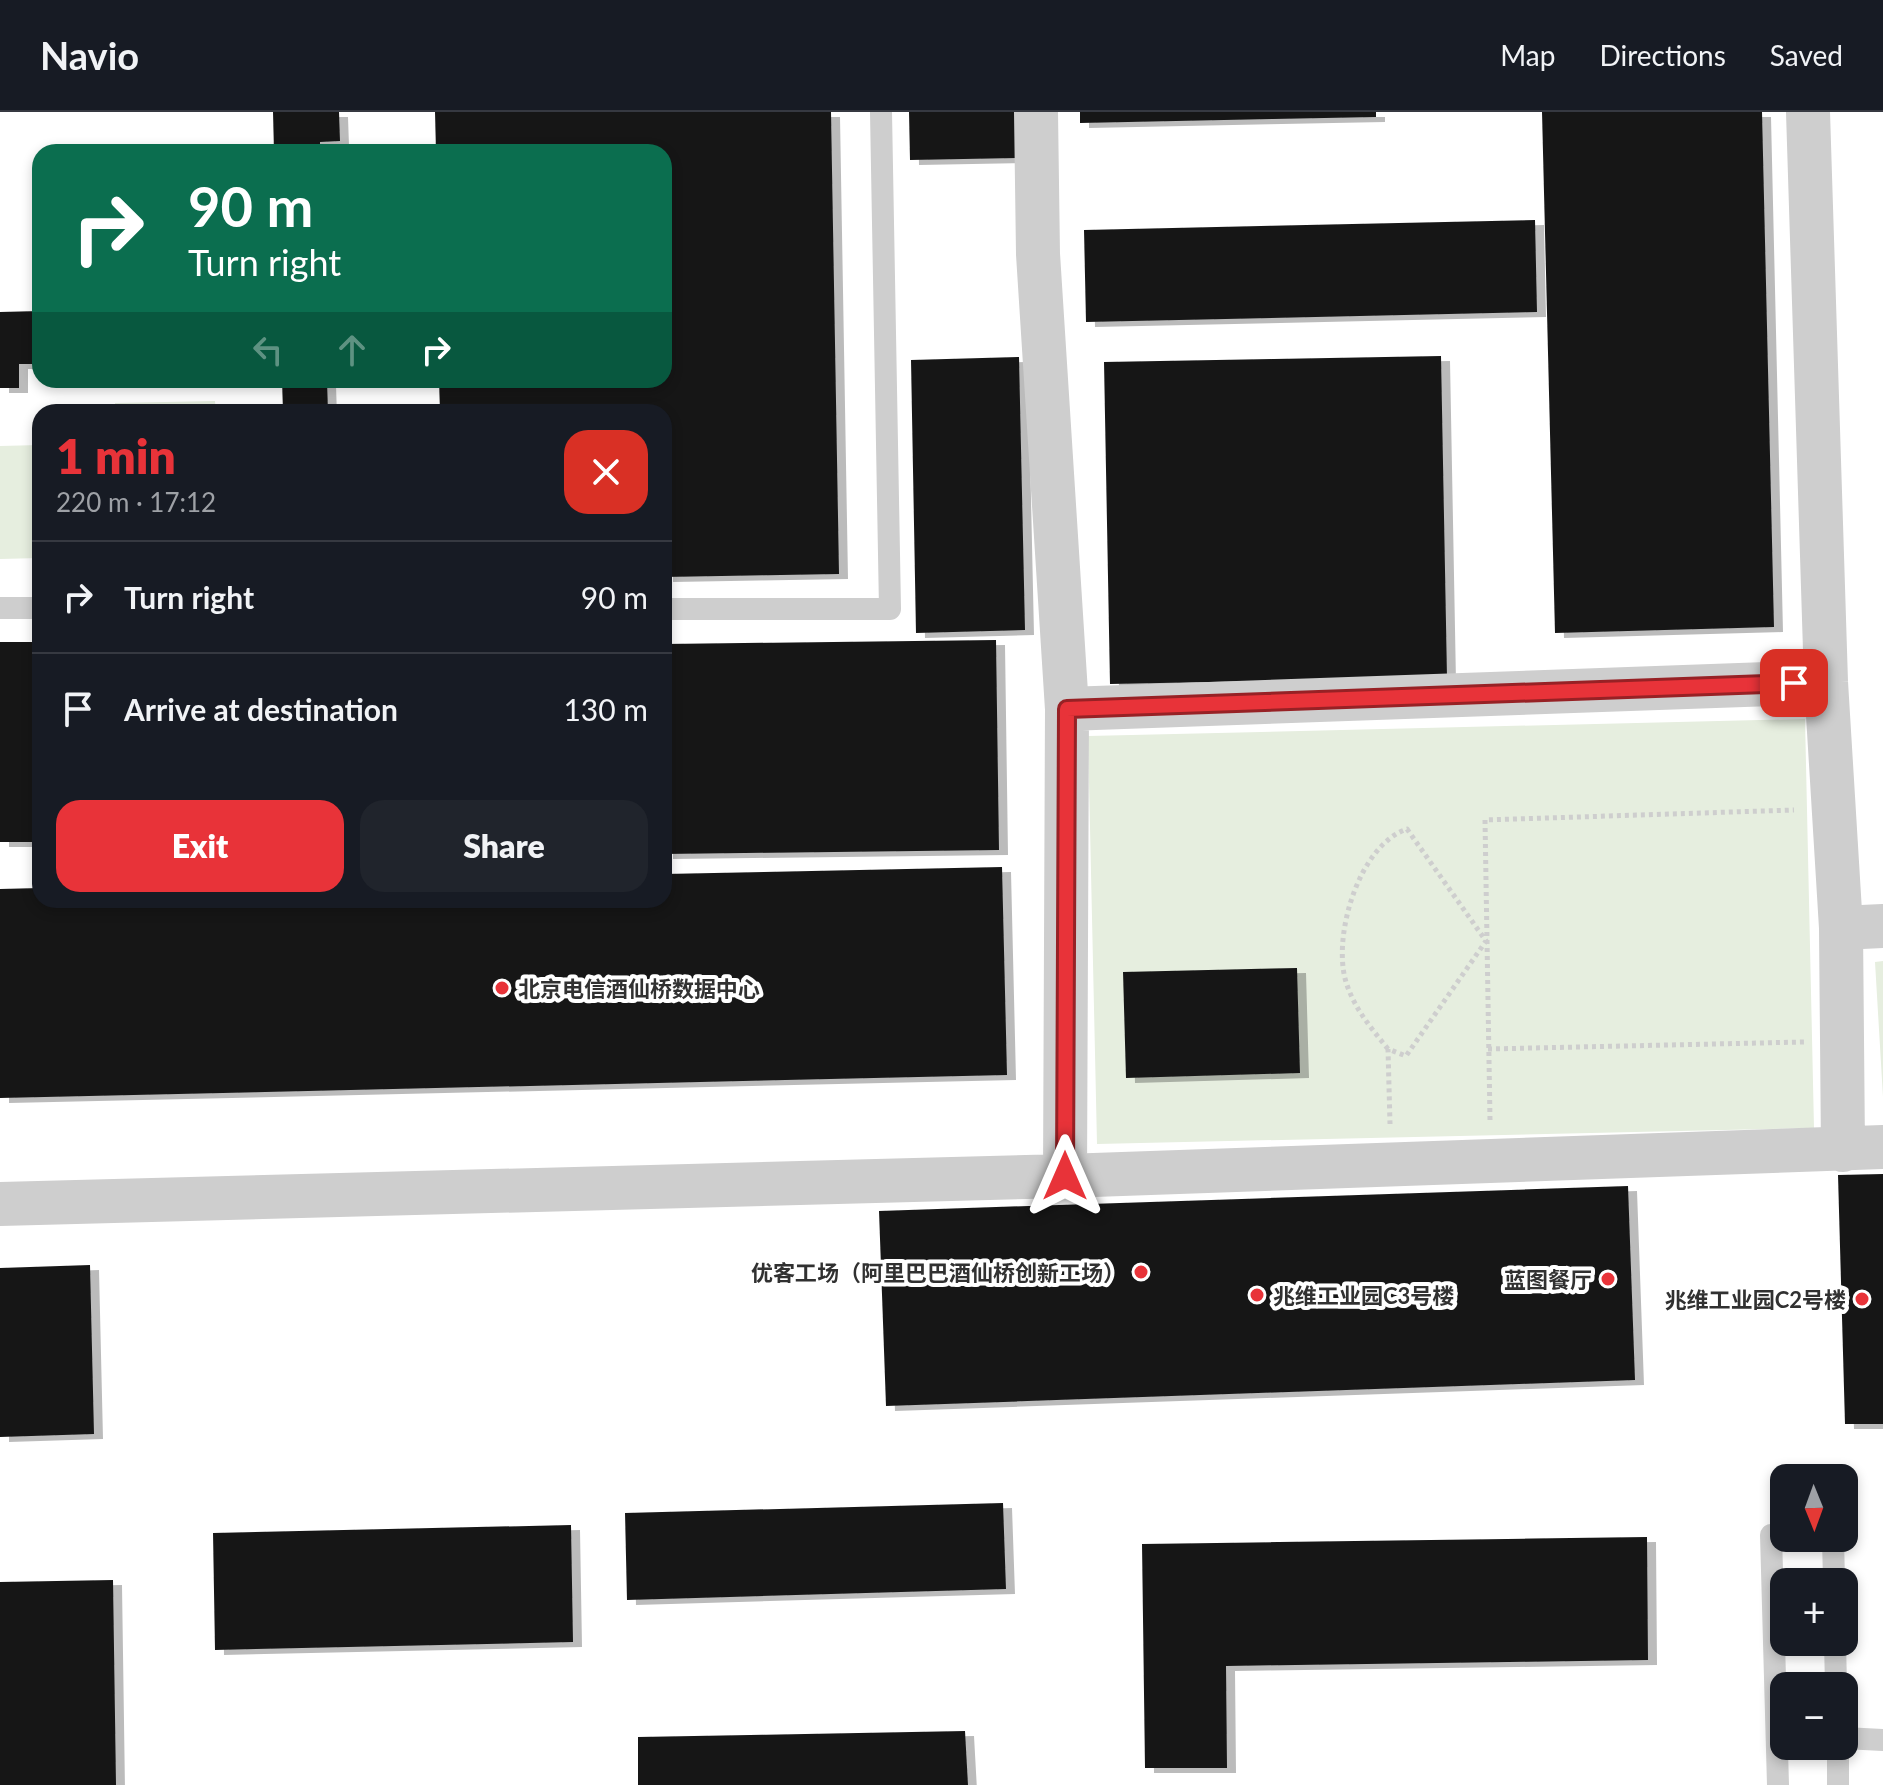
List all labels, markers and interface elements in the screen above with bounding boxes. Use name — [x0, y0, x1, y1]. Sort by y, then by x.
text: Navio — [40, 32, 139, 78]
text: Map — [1500, 38, 1555, 72]
text: Directions — [1599, 38, 1726, 72]
text: Saved — [1770, 38, 1843, 72]
text: 90 m — [188, 172, 313, 239]
icon: right — [56, 176, 160, 280]
text: Turn right — [188, 240, 341, 284]
icon: left — [246, 328, 290, 372]
icon: ahead — [330, 328, 374, 372]
icon: right — [414, 328, 458, 372]
text: 1 min — [56, 427, 176, 484]
button: close — [564, 430, 648, 514]
text: 220 m · 17:12 — [56, 486, 216, 518]
icon: right — [56, 575, 100, 619]
text: Turn right — [124, 579, 254, 615]
text: 90 m — [581, 579, 648, 615]
pin — [1760, 649, 1828, 717]
icon: arrive — [1772, 661, 1816, 705]
icon: arrive — [56, 687, 100, 731]
text: Arrive at destination — [124, 691, 398, 727]
text: 130 m — [563, 691, 648, 727]
button: Exit — [56, 800, 344, 892]
button: Share — [360, 800, 648, 892]
place label: 北京电信酒仙桥数据中心 — [518, 975, 760, 1002]
marker: 北京电信酒仙桥数据中心 — [493, 979, 511, 997]
position arrow — [1023, 1134, 1107, 1218]
place label: 优客工场（阿里巴巴酒仙桥创新工场） — [751, 1259, 1125, 1286]
marker: 优客工场（阿里巴巴酒仙桥创新工场） — [1132, 1263, 1150, 1281]
place label: 蓝图餐厅 — [1504, 1266, 1592, 1293]
marker: 蓝图餐厅 — [1599, 1270, 1617, 1288]
place label: 兆维工业园C3号楼 — [1273, 1282, 1454, 1309]
marker: 兆维工业园C3号楼 — [1248, 1286, 1266, 1304]
place label: 兆维工业园C2号楼 — [1665, 1286, 1846, 1313]
marker: 兆维工业园C2号楼 — [1853, 1290, 1871, 1308]
north arrow — [1770, 1464, 1858, 1552]
map controls — [1770, 1464, 1858, 1760]
button: + — [1770, 1568, 1858, 1656]
button: − — [1770, 1672, 1858, 1760]

